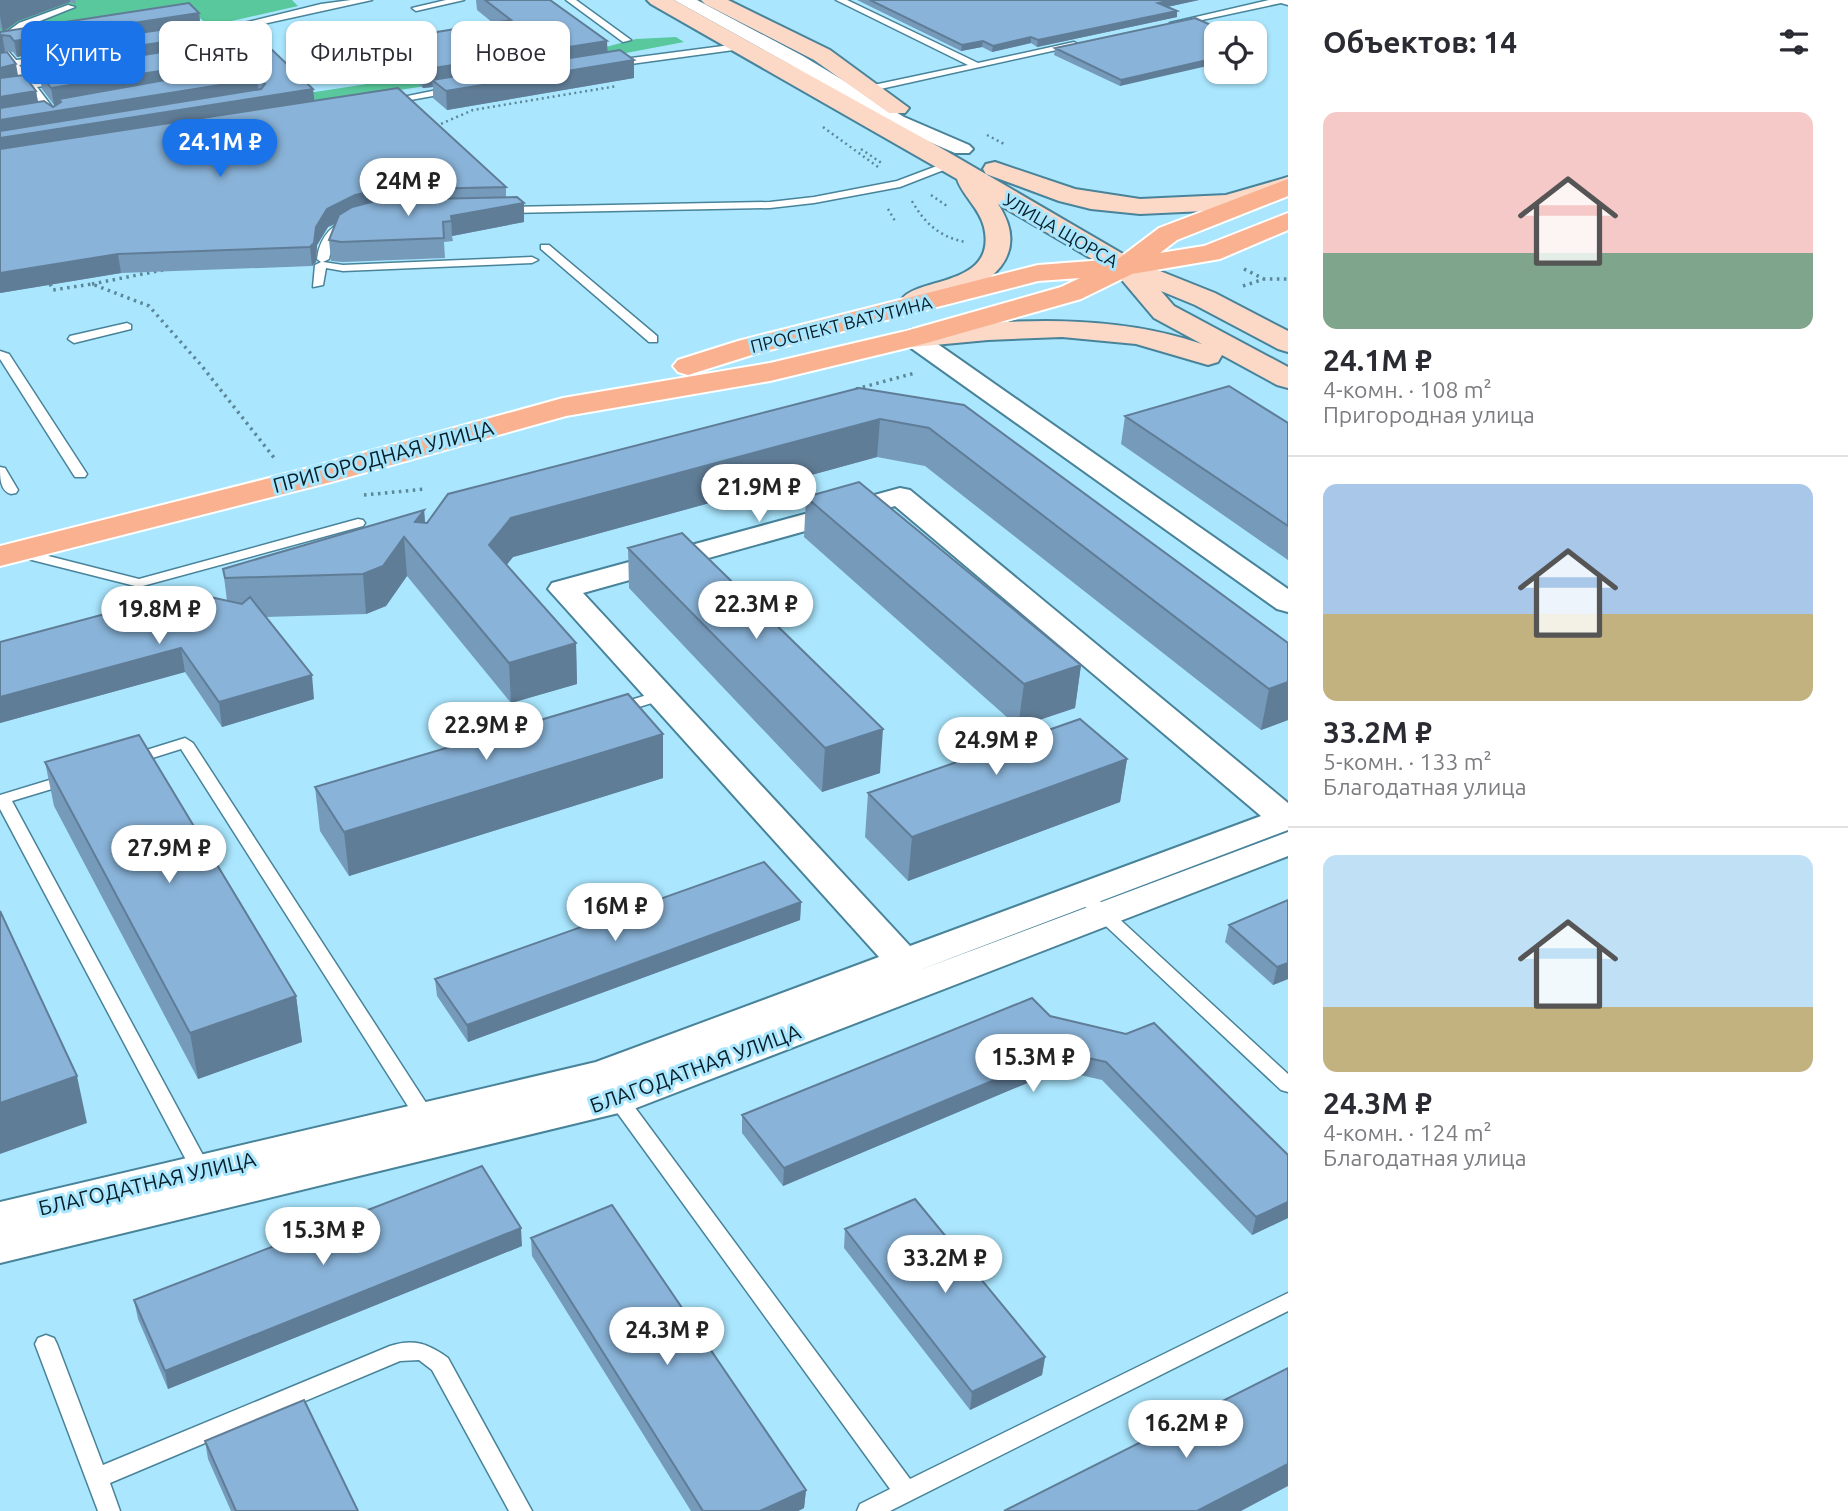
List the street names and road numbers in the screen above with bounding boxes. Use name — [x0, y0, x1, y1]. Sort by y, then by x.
street label: УЛИЦА ЩОРСА — [1000, 189, 1122, 271]
street label: ПРОСПЕКТ ВАТУТИНА — [748, 292, 934, 356]
street label: ПРИГОРОДНАЯ УЛИЦА — [270, 415, 496, 497]
street label: БЛАГОДАТНАЯ УЛИЦА — [586, 1019, 804, 1117]
street label: БЛАГОДАТНАЯ УЛИЦА — [36, 1146, 258, 1220]

